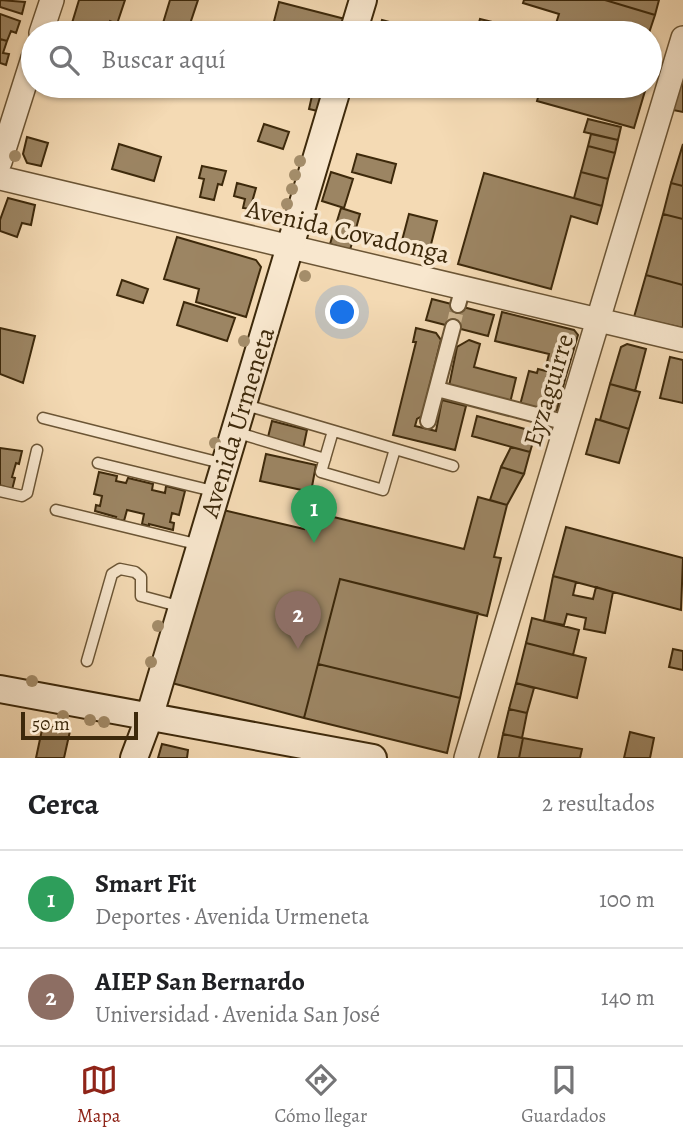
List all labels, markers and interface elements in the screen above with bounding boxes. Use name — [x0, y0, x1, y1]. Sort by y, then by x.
search box — [21, 21, 662, 98]
icon: search — [45, 41, 83, 79]
text: Buscar aquí — [101, 42, 226, 77]
street label: Avenida Covadonga — [242, 191, 453, 272]
your location — [325, 295, 359, 329]
street label: Avenida Urmeneta — [192, 323, 283, 523]
street label: Eyzaguirre — [515, 330, 582, 451]
pin: 1 — [291, 485, 337, 543]
pin: 2 — [275, 591, 321, 649]
scale bar — [21, 709, 138, 741]
text: 50 m — [32, 711, 70, 737]
text: Cerca — [28, 784, 99, 824]
text: 2 resultados — [542, 788, 655, 819]
text: Smart Fit — [95, 866, 196, 901]
text: 1 — [47, 884, 55, 915]
text: 100 m — [599, 884, 655, 915]
text: Deportes · Avenida Urmeneta — [95, 901, 369, 932]
text: AIEP San Bernardo — [95, 964, 305, 999]
text: 2 — [45, 982, 57, 1013]
text: 140 m — [601, 982, 655, 1013]
text: Universidad · Avenida San José — [95, 999, 380, 1030]
tab: Mapa — [77, 1061, 121, 1129]
tab: Cómo llegar — [274, 1061, 367, 1129]
tab: Guardados — [521, 1061, 606, 1129]

